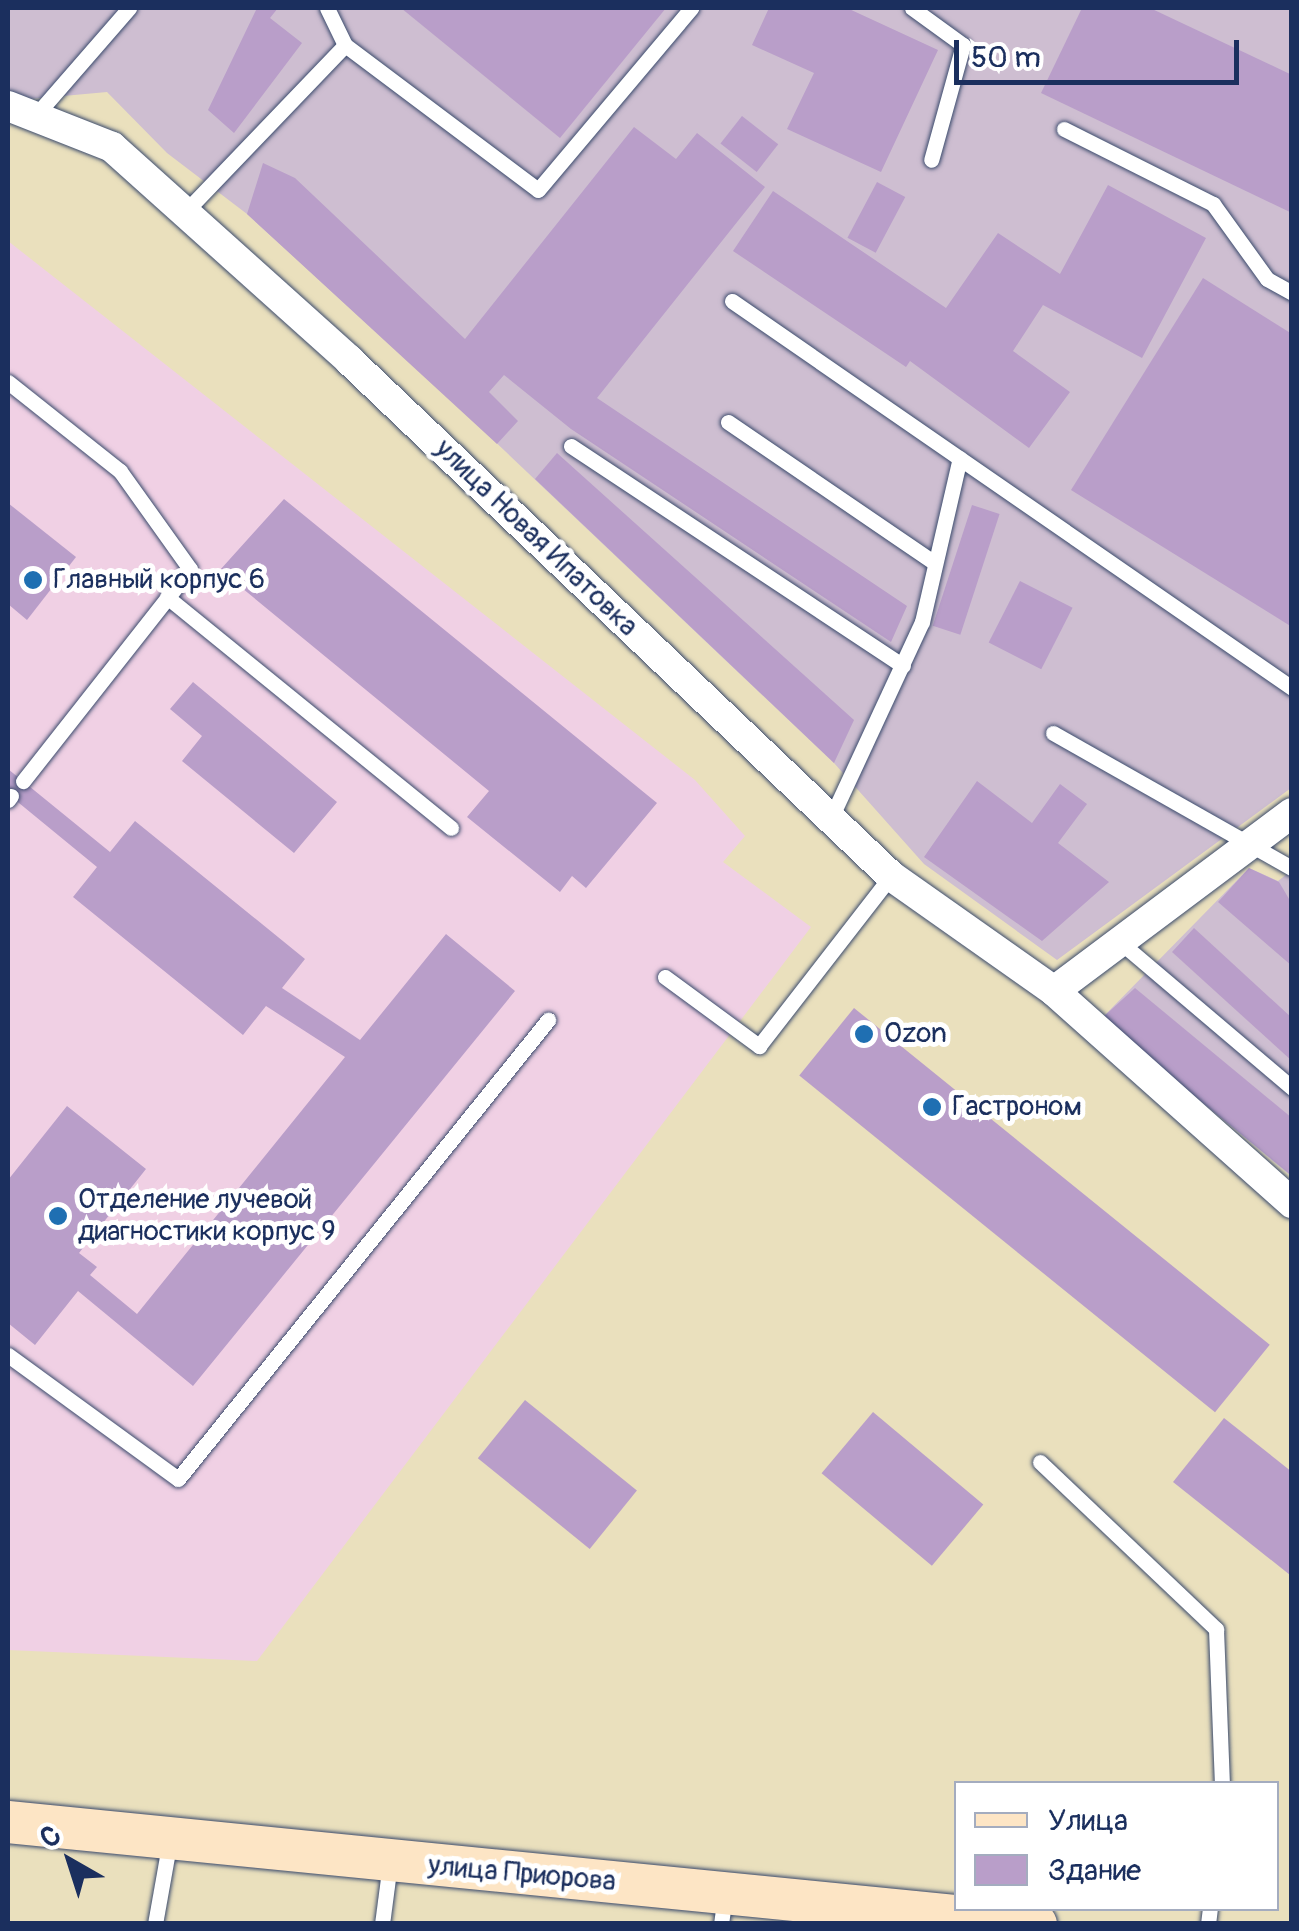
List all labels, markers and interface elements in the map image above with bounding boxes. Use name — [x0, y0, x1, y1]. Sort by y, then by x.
scale bar — [959, 20, 1244, 82]
text: 50 m — [971, 39, 1041, 76]
street label: улица Новая Ипатовка — [428, 432, 644, 644]
place label: Главный корпус 6 — [53, 563, 265, 597]
marker: Главный корпус 6 — [22, 569, 44, 591]
place label: Ozon — [884, 1017, 947, 1051]
marker: Ozon — [853, 1023, 875, 1045]
place label: Гастроном — [952, 1090, 1082, 1124]
marker: Гастроном — [921, 1096, 943, 1118]
place label: Отделение лучевой диагностики корпус 9 — [78, 1183, 336, 1249]
marker: Отделение лучевой диагностики корпус 9 — [47, 1205, 69, 1227]
legend — [954, 1781, 1279, 1911]
text: Улица — [1048, 1802, 1128, 1839]
north arrow — [20, 1811, 120, 1911]
text: С — [33, 1818, 69, 1856]
street label: улица Приорова — [427, 1849, 617, 1899]
text: Здание — [1048, 1852, 1141, 1889]

